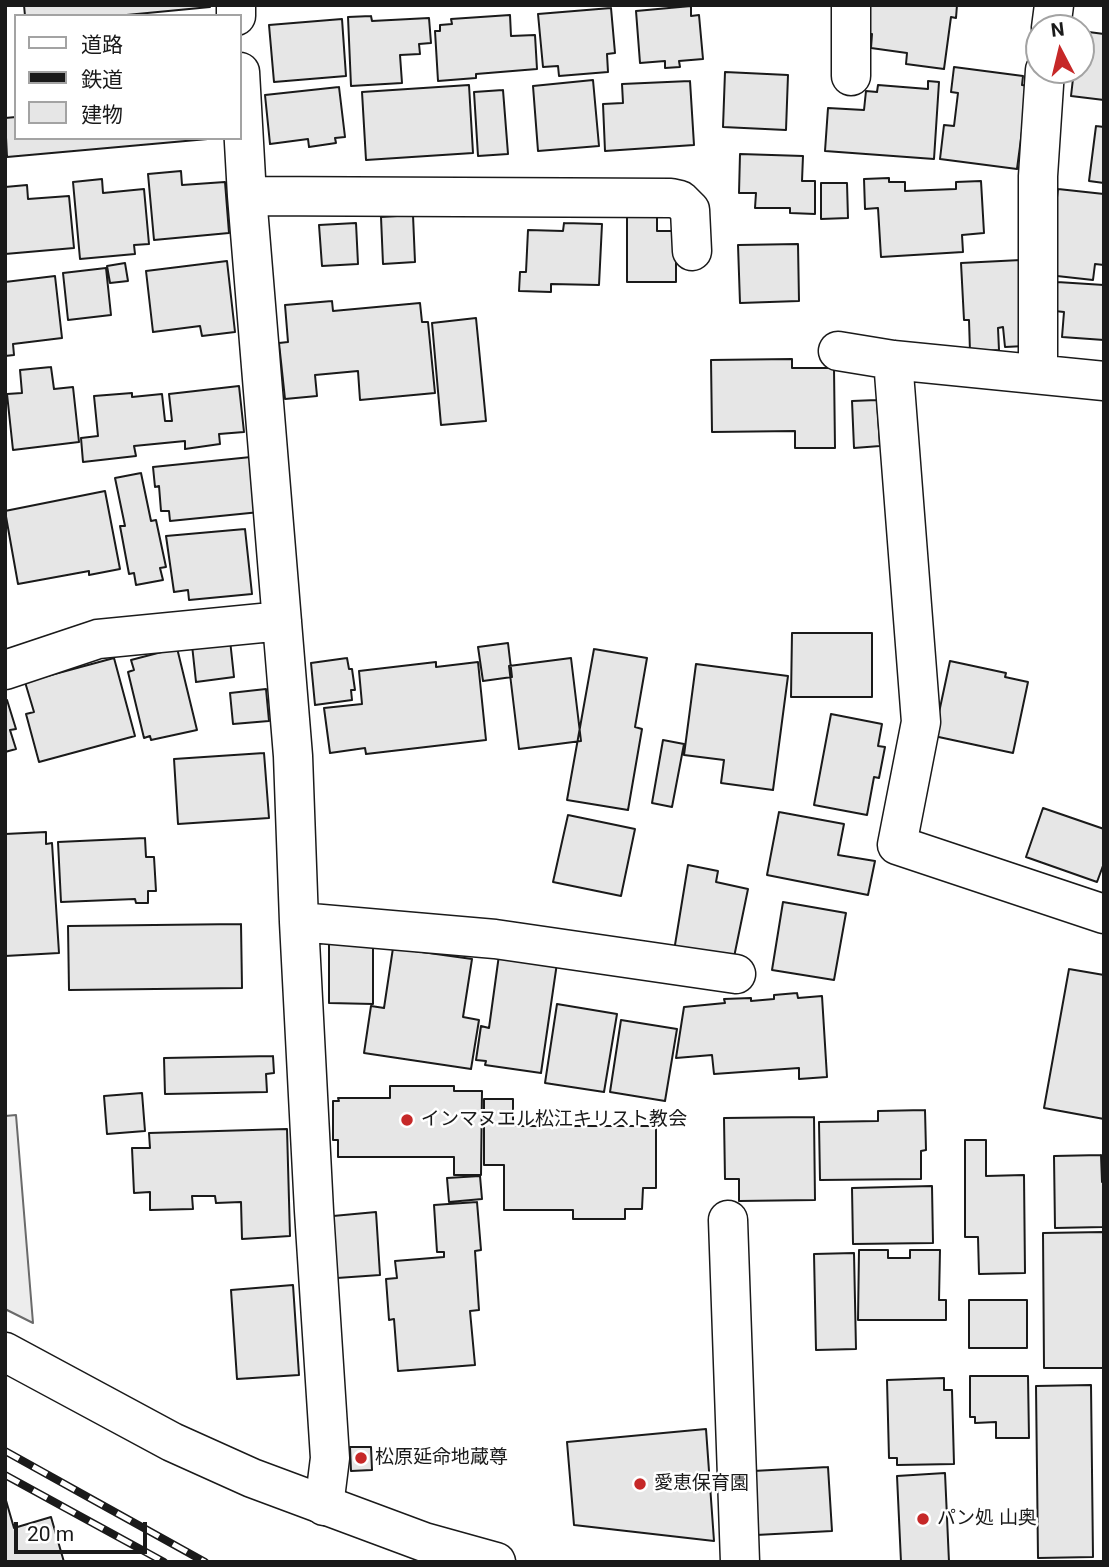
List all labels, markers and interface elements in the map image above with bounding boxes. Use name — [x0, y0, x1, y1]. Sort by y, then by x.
legend — [14, 14, 242, 140]
north arrow — [1025, 14, 1095, 84]
text: N — [1050, 17, 1066, 42]
text: 道路 — [81, 33, 123, 57]
text: 鉄道 — [81, 68, 123, 92]
text: 建物 — [81, 103, 123, 127]
place label: インマヌエル松江キリスト教会 — [421, 1109, 687, 1131]
marker: インマヌエル松江キリスト教会 — [399, 1112, 415, 1128]
place label: 松原延命地蔵尊 — [375, 1447, 508, 1469]
marker: 松原延命地蔵尊 — [353, 1450, 369, 1466]
place label: 愛恵保育園 — [654, 1473, 749, 1495]
marker: 愛恵保育園 — [632, 1476, 648, 1492]
scale bar — [18, 1508, 150, 1552]
place label: パン処 山奥 — [937, 1508, 1037, 1530]
marker: パン処 山奥 — [915, 1511, 931, 1527]
text: 20 m — [27, 1522, 74, 1546]

